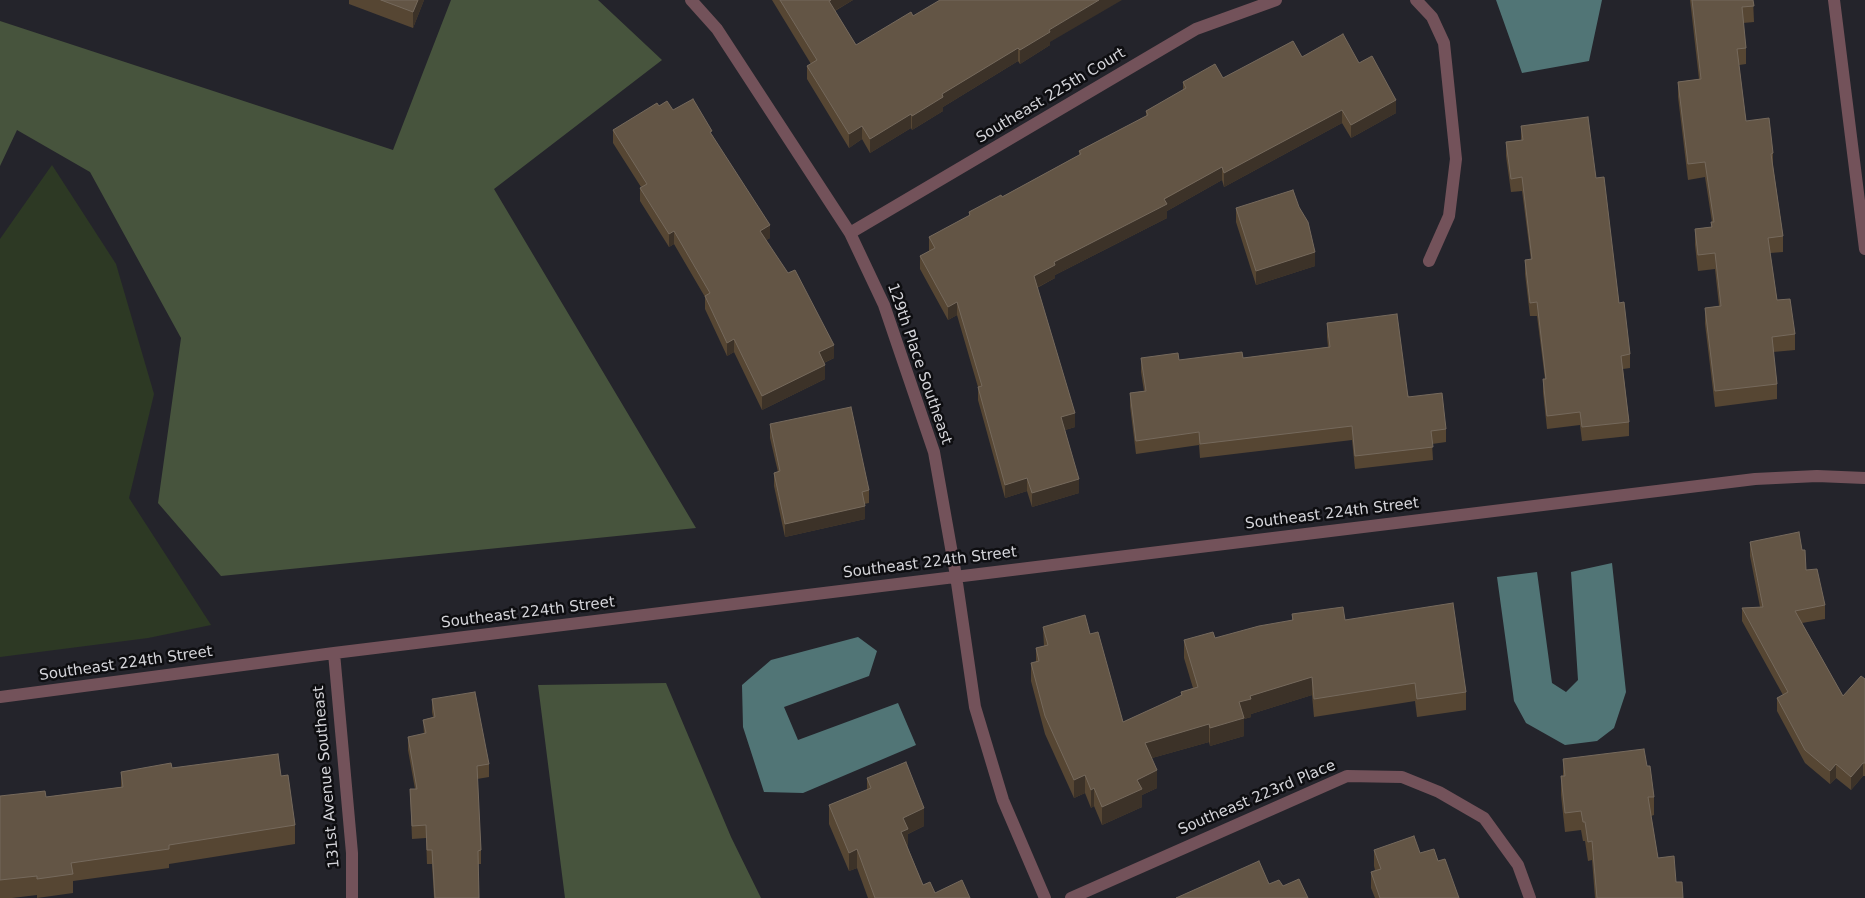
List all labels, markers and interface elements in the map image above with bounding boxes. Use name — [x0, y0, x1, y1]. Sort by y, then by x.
street label: Southeast 225th Court — [973, 44, 1129, 148]
street label: 129th Place Southeast — [883, 281, 955, 447]
street label: Southeast 224th Street — [1244, 494, 1420, 534]
street label: Southeast 224th Street — [842, 543, 1018, 583]
street label: Southeast 224th Street — [440, 593, 616, 633]
street label: Southeast 224th Street — [38, 643, 214, 685]
street label: 131st Avenue Southeast — [310, 685, 344, 869]
street label: Southeast 223rd Place — [1176, 757, 1338, 839]

